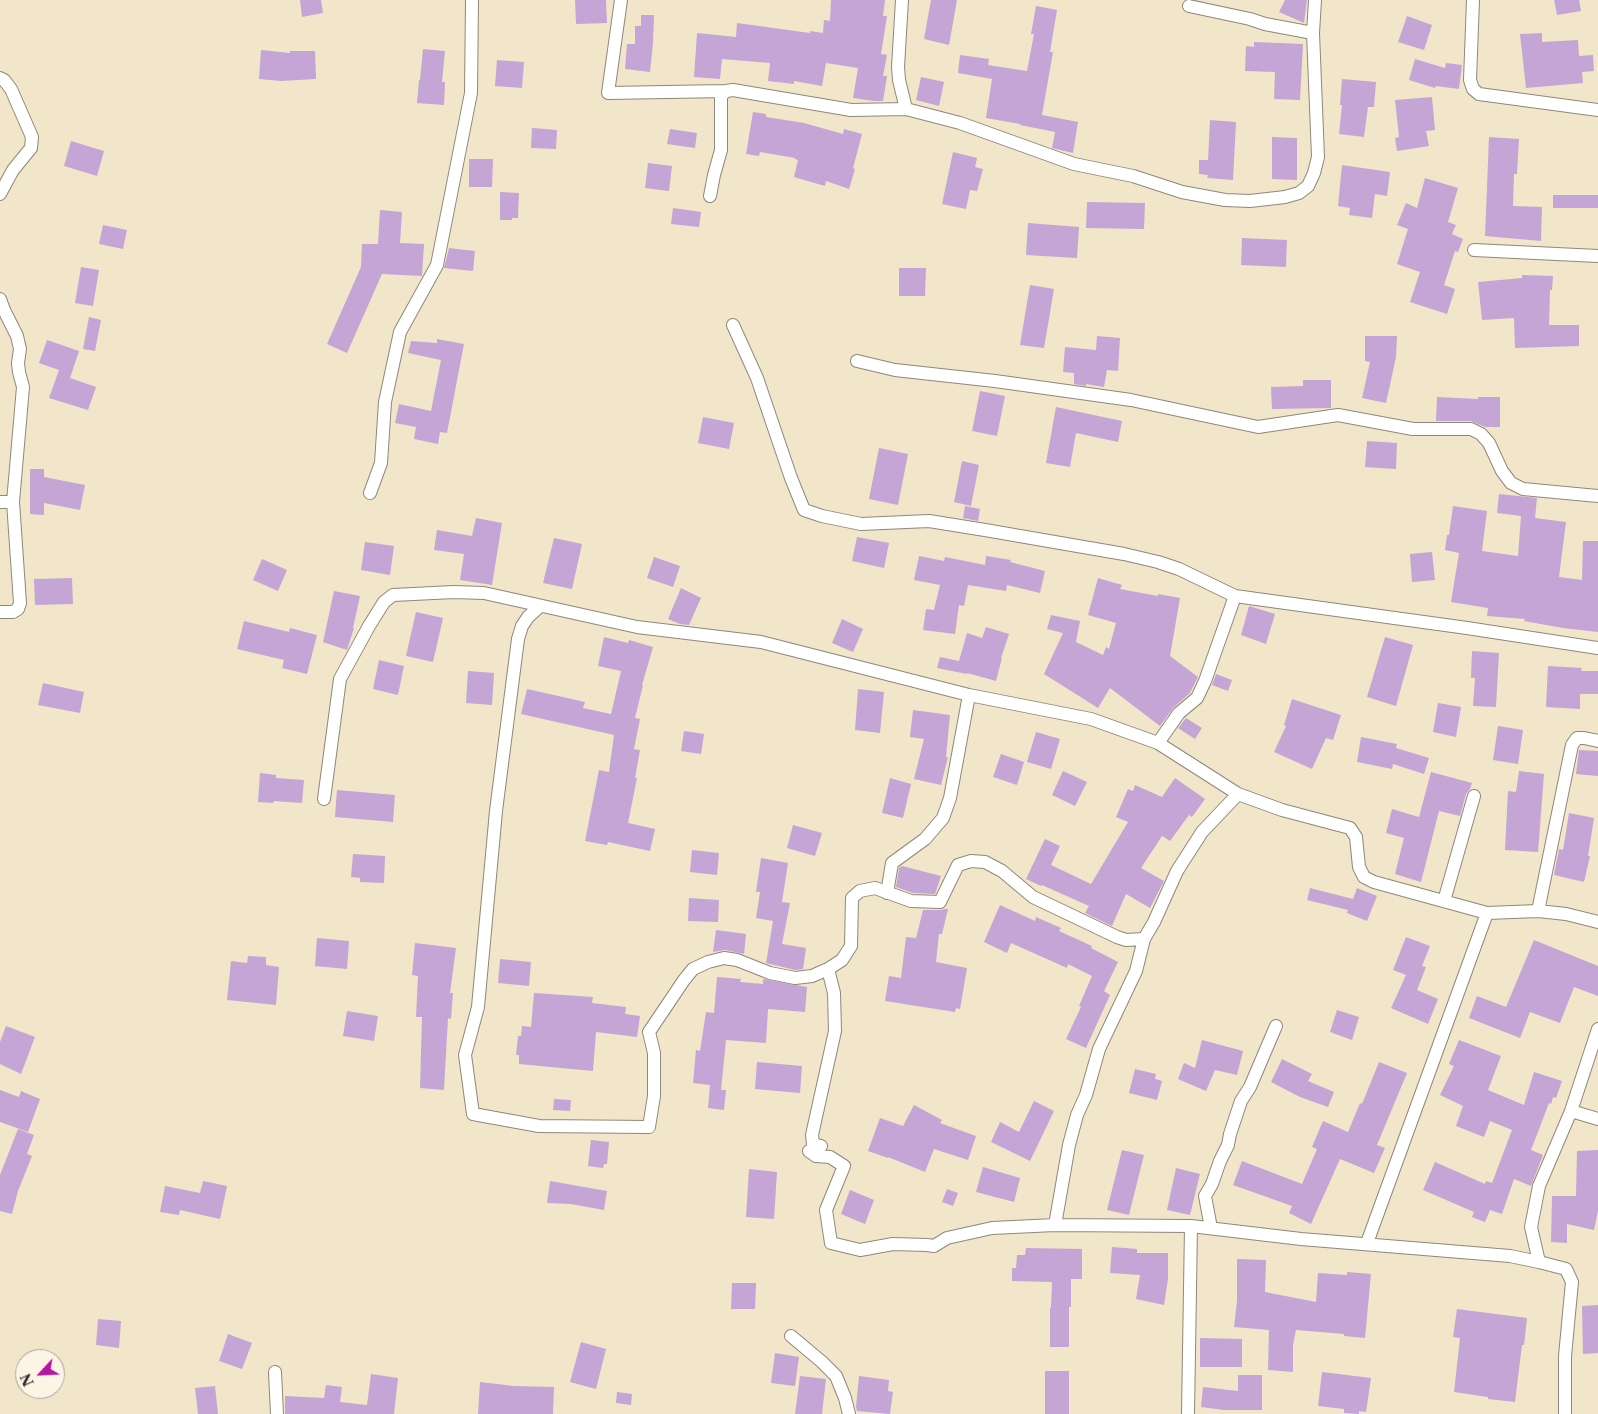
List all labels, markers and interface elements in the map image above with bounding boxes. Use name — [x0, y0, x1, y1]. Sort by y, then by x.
north arrow — [15, 1349, 65, 1399]
text: N — [17, 1371, 38, 1389]

